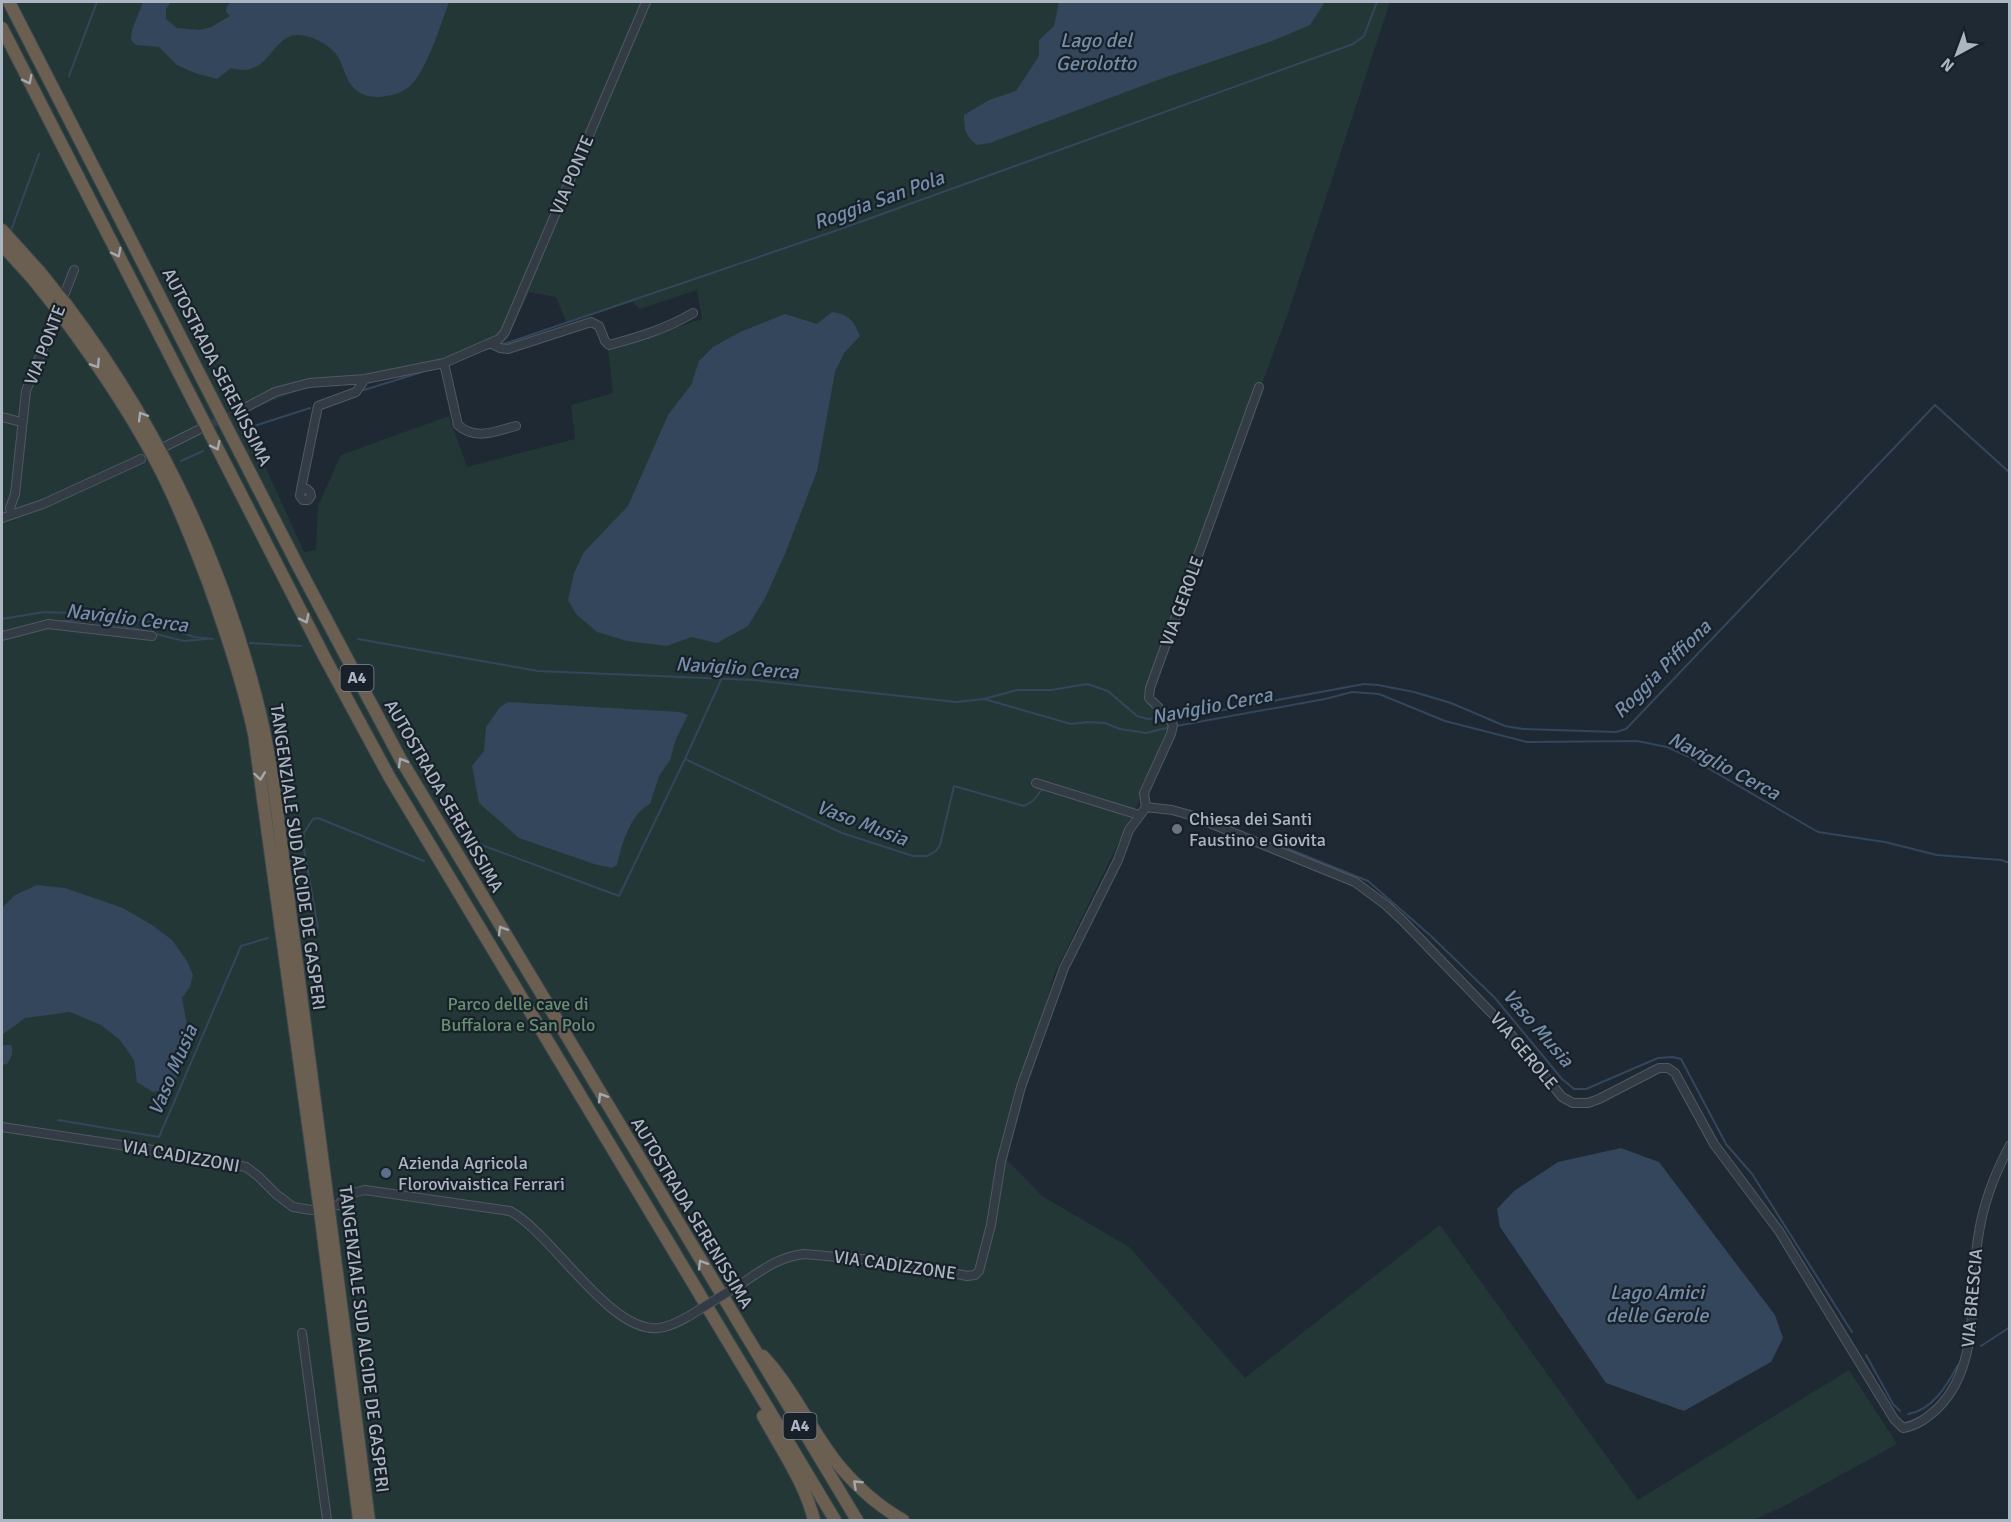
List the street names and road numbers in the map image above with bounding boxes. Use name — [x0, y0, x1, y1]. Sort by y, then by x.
street label: VIA PONTE — [545, 132, 599, 218]
street label: AUTOSTRADA SERENISSIMA — [157, 264, 277, 470]
street label: VIA PONTE — [20, 302, 70, 388]
street label: VIA GEROLE — [1156, 553, 1208, 649]
road number: A4 — [340, 665, 374, 691]
street label: AUTOSTRADA SERENISSIMA — [380, 696, 508, 896]
street label: TANGENZIALE SUD ALCIDE DE GASPERI — [266, 702, 330, 1012]
street label: VIA GEROLE — [1485, 1008, 1563, 1094]
street label: AUTOSTRADA SERENISSIMA — [626, 1113, 758, 1313]
street label: VIA CADIZZONI — [121, 1135, 241, 1177]
street label: TANGENZIALE SUD ALCIDE DE GASPERI — [334, 1184, 394, 1494]
street label: VIA CADIZZONE — [832, 1246, 958, 1284]
street label: VIA BRESCIA — [1957, 1247, 1987, 1349]
road number: A4 — [784, 1413, 816, 1439]

